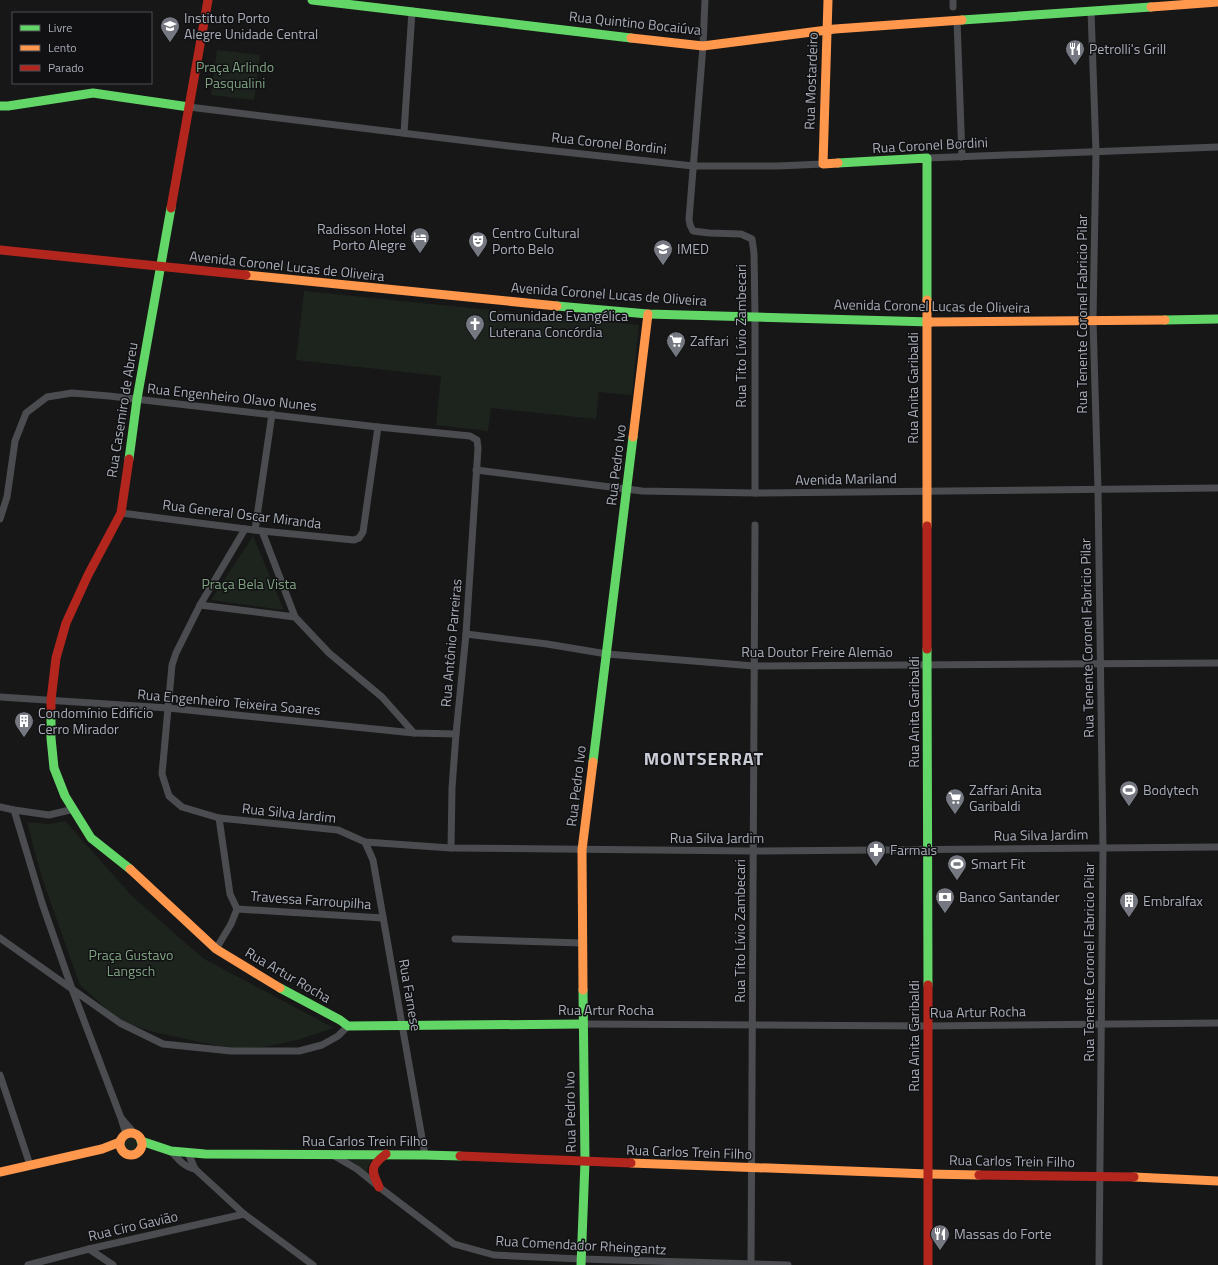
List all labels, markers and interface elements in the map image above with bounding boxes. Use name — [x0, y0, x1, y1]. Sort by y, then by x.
street label: Rua Quintino Bocaiúva — [568, 5, 702, 40]
place label: Instituto Porto Alegre Unidade Central — [184, 7, 318, 44]
legend — [12, 12, 152, 84]
school or university icon: Instituto Porto Alegre Unidade Central — [159, 15, 181, 43]
text: Livre — [48, 18, 72, 37]
street label: Rua Mostardeiro — [798, 32, 823, 130]
text: Lento — [48, 38, 77, 57]
restaurant icon: Petrolli's Grill — [1064, 38, 1086, 66]
place label: Petrolli's Grill — [1089, 38, 1166, 59]
park label: Praça Arlindo Pasqualini — [196, 56, 274, 93]
text: Parado — [48, 58, 84, 77]
street label: Rua Coronel Bordini — [550, 126, 668, 159]
street label: Rua Coronel Bordini — [872, 131, 988, 158]
street label: Rua Tenente Coronel Fabricio Pilar — [1071, 214, 1092, 414]
place label: Radisson Hotel Porto Alegre — [317, 218, 406, 255]
place label: Centro Cultural Porto Belo — [492, 222, 580, 259]
hotel icon: Radisson Hotel Porto Alegre — [409, 226, 431, 254]
theatre icon: Centro Cultural Porto Belo — [467, 230, 489, 258]
school or university icon: IMED — [652, 238, 674, 266]
place label: IMED — [677, 238, 709, 259]
street label: Avenida Coronel Lucas de Oliveira — [188, 245, 386, 286]
street label: Rua Tito Lívio Zambecari — [730, 264, 751, 408]
street label: Avenida Coronel Lucas de Oliveira — [510, 276, 708, 311]
street label: Avenida Coronel Lucas de Oliveira — [834, 293, 1030, 318]
place label: Comunidade Evangélica Luterana Concórdia — [489, 305, 628, 342]
church icon: Comunidade Evangélica Luterana Concórdia — [464, 313, 486, 341]
supermarket icon: Zaffari — [665, 330, 687, 358]
place label: Zaffari — [690, 330, 729, 351]
street label: Rua Anita Garibaldi — [902, 332, 923, 444]
street label: Rua Casemiro de Abreu — [100, 341, 143, 479]
street label: Rua Engenheiro Olavo Nunes — [146, 377, 318, 416]
street label: Rua Pedro Ivo — [600, 423, 631, 507]
street label: Avenida Mariland — [795, 467, 897, 490]
street label: Rua General Oscar Miranda — [161, 493, 323, 534]
street label: Rua Tenente Coronel Fabricio Pilar — [1074, 538, 1099, 738]
park label: Praça Bela Vista — [201, 573, 297, 594]
street label: Rua Antônio Parreiras — [434, 578, 467, 708]
street label: Rua Doutor Freire Alemão — [741, 641, 893, 662]
street label: Rua Anita Garibaldi — [903, 656, 924, 768]
street label: Rua Engenheiro Teixeira Soares — [137, 683, 321, 720]
place label: Condomínio Edifício Cerro Mirador — [38, 702, 153, 739]
building icon: Condomínio Edifício Cerro Mirador — [13, 710, 35, 738]
street label: Rua Pedro Ivo — [560, 744, 591, 828]
district label: MONTSERRAT — [644, 745, 764, 772]
place label: Zaffari Anita Garibaldi — [969, 779, 1042, 816]
sports icon: Bodytech — [1118, 779, 1140, 807]
place label: Bodytech — [1143, 779, 1199, 800]
supermarket icon: Zaffari Anita Garibaldi — [944, 787, 966, 815]
street label: Rua Silva Jardim — [241, 797, 337, 828]
street label: Rua Silva Jardim — [994, 823, 1088, 846]
street label: Rua Silva Jardim — [670, 827, 764, 848]
pharmacy icon: Farmais — [865, 839, 887, 867]
place label: Farmais — [890, 839, 937, 860]
sports icon: Smart Fit — [946, 853, 968, 881]
place label: Smart Fit — [971, 853, 1026, 874]
street label: Rua Tito Lívio Zambecari — [729, 859, 750, 1003]
street label: Rua Tenente Coronel Fabricio Pilar — [1078, 862, 1099, 1062]
street label: Travessa Farroupilha — [250, 885, 372, 914]
bank icon: Banco Santander — [934, 886, 956, 914]
place label: Banco Santander — [959, 886, 1060, 907]
building icon: Embralfax — [1118, 890, 1140, 918]
place label: Embralfax — [1143, 890, 1204, 911]
street label: Rua Artur Rocha — [241, 941, 335, 1008]
park label: Praça Gustavo Langsch — [89, 944, 173, 981]
street label: Rua Farnese — [394, 957, 427, 1033]
street label: Rua Anita Garibaldi — [903, 980, 924, 1092]
street label: Rua Artur Rocha — [558, 999, 654, 1020]
street label: Rua Artur Rocha — [930, 1000, 1026, 1023]
street label: Rua Pedro Ivo — [558, 1071, 581, 1153]
street label: Rua Carlos Trein Filho — [302, 1130, 428, 1151]
street label: Rua Carlos Trein Filho — [626, 1139, 752, 1164]
street label: Rua Carlos Trein Filho — [949, 1149, 1075, 1172]
street label: Rua Ciro Gavião — [86, 1205, 180, 1246]
restaurant icon: Massas do Forte — [929, 1223, 951, 1251]
place label: Massas do Forte — [954, 1223, 1052, 1244]
street label: Rua Comendador Rheingantz — [495, 1230, 667, 1259]

